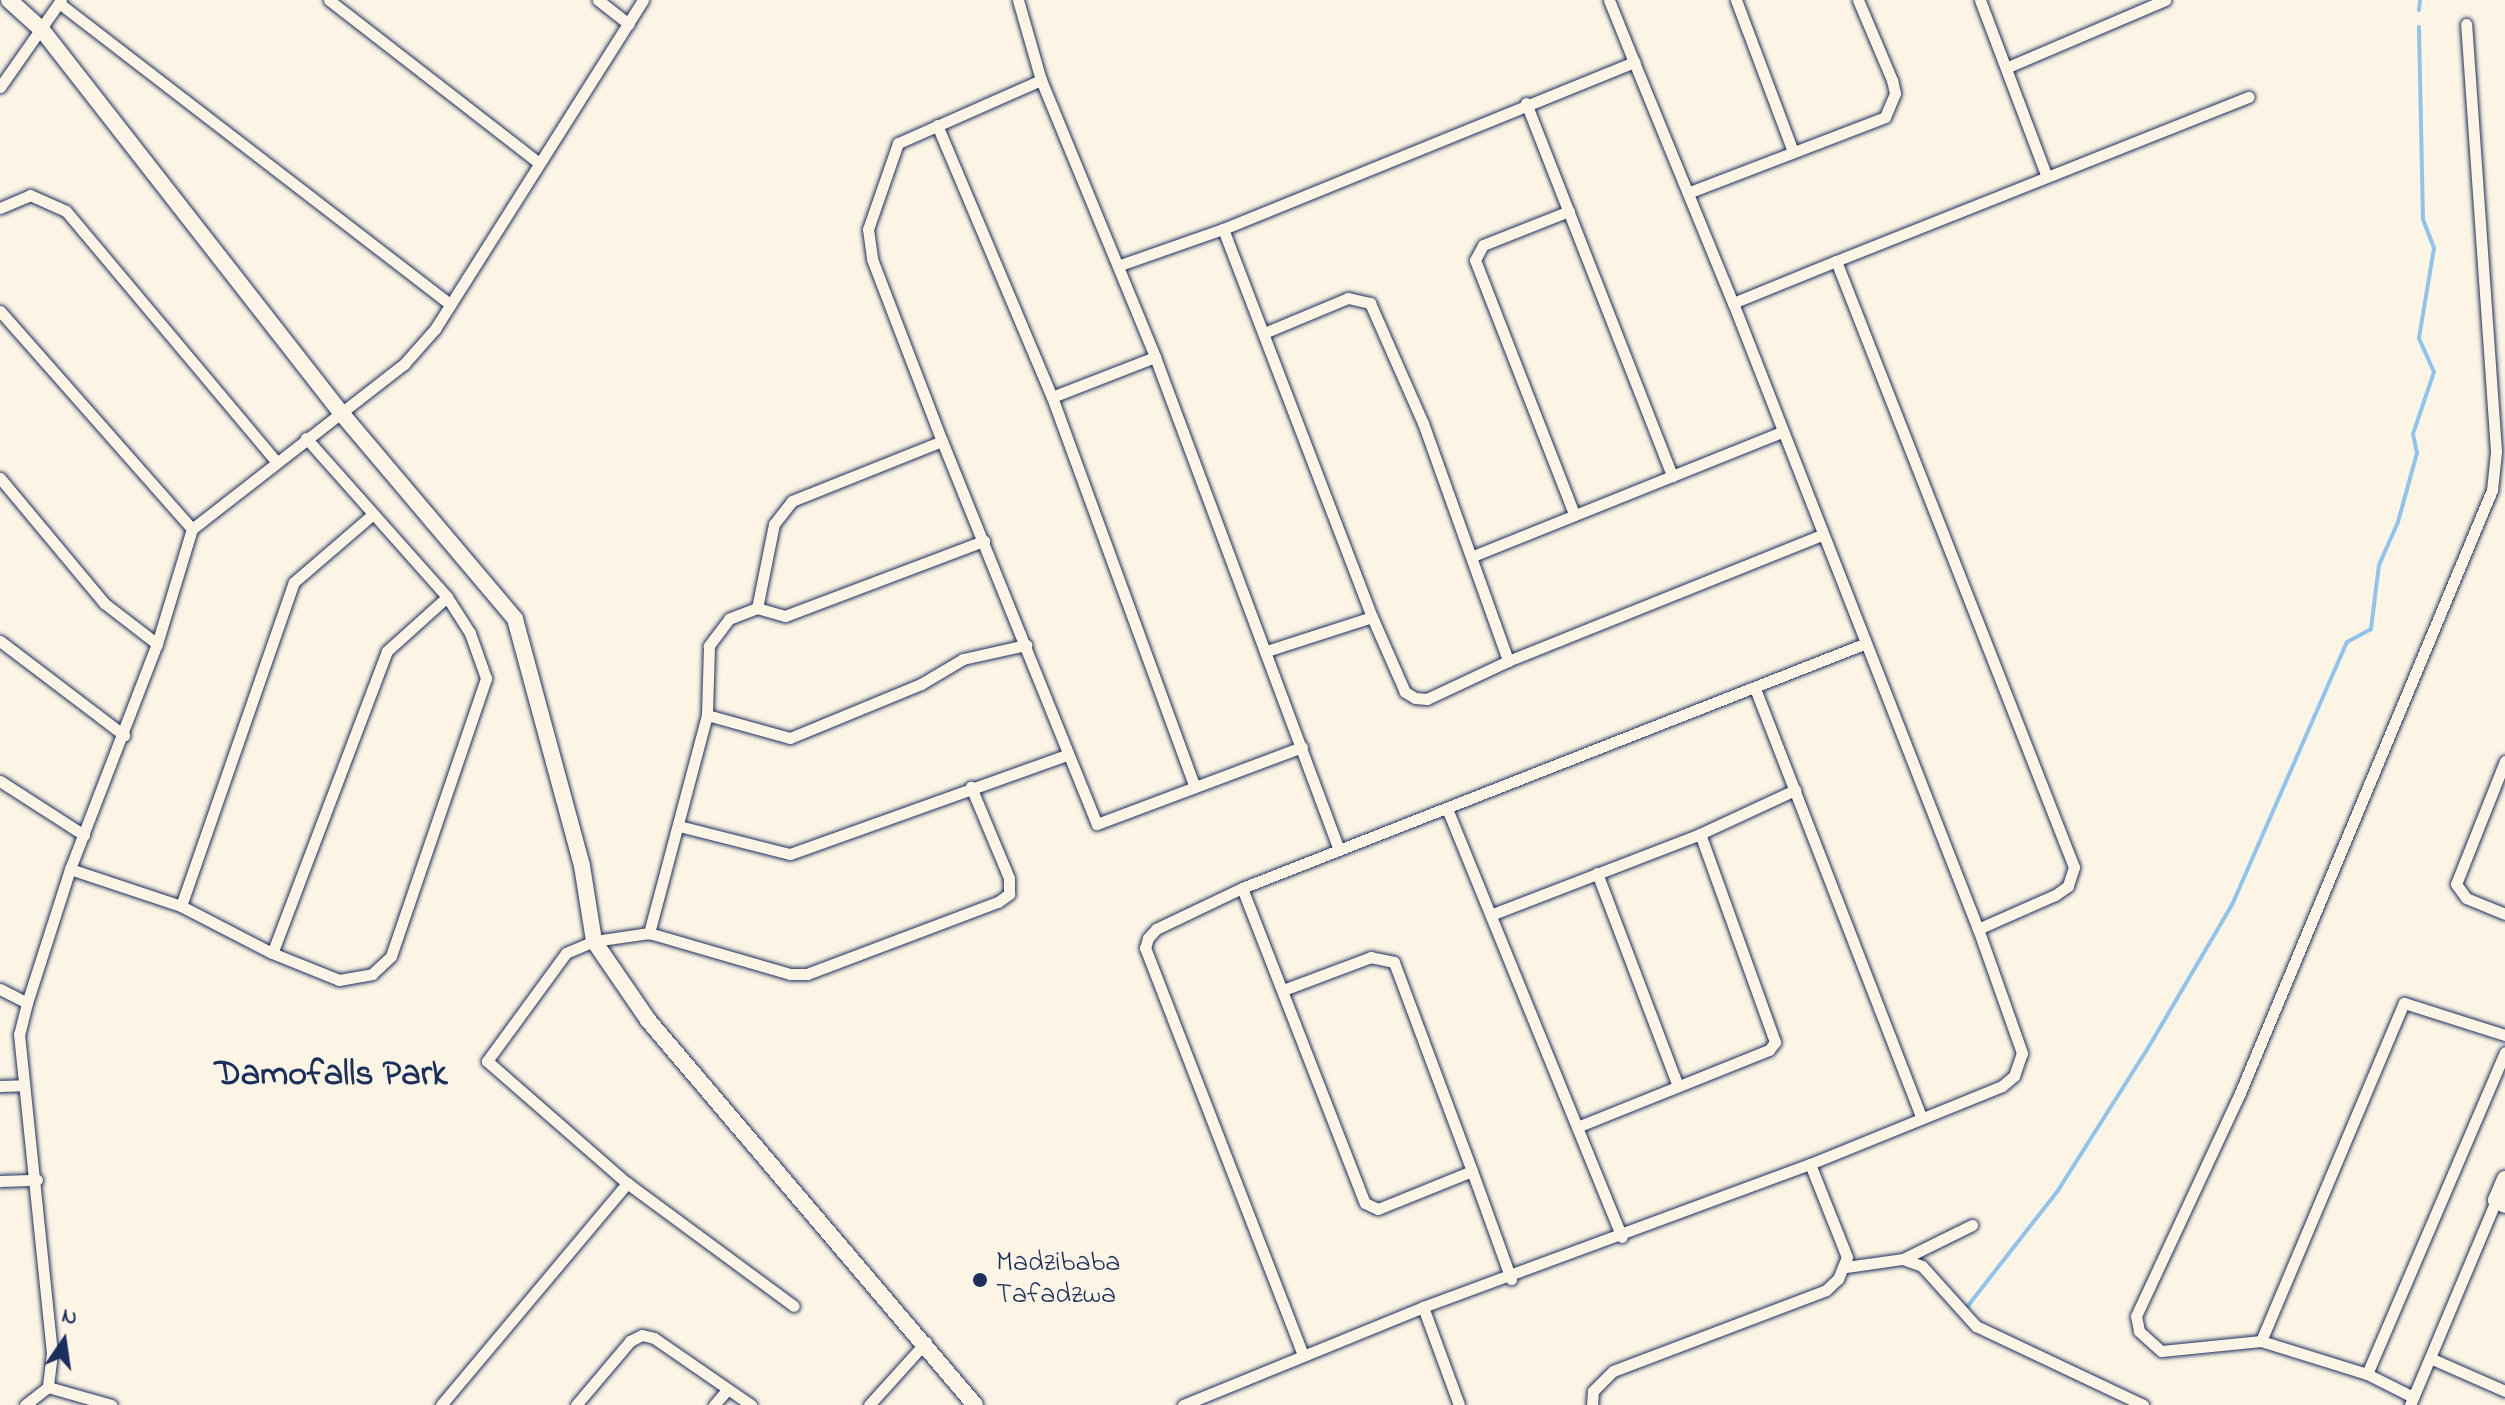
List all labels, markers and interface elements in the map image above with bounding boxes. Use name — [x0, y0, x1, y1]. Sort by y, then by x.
district label: Damofalls Park — [214, 1054, 448, 1098]
place label: Madzibaba Tafadzwa — [996, 1247, 1120, 1313]
marker: Madzibaba Tafadzwa — [971, 1271, 989, 1289]
text: N — [59, 1300, 80, 1335]
north arrow — [24, 1301, 104, 1381]

